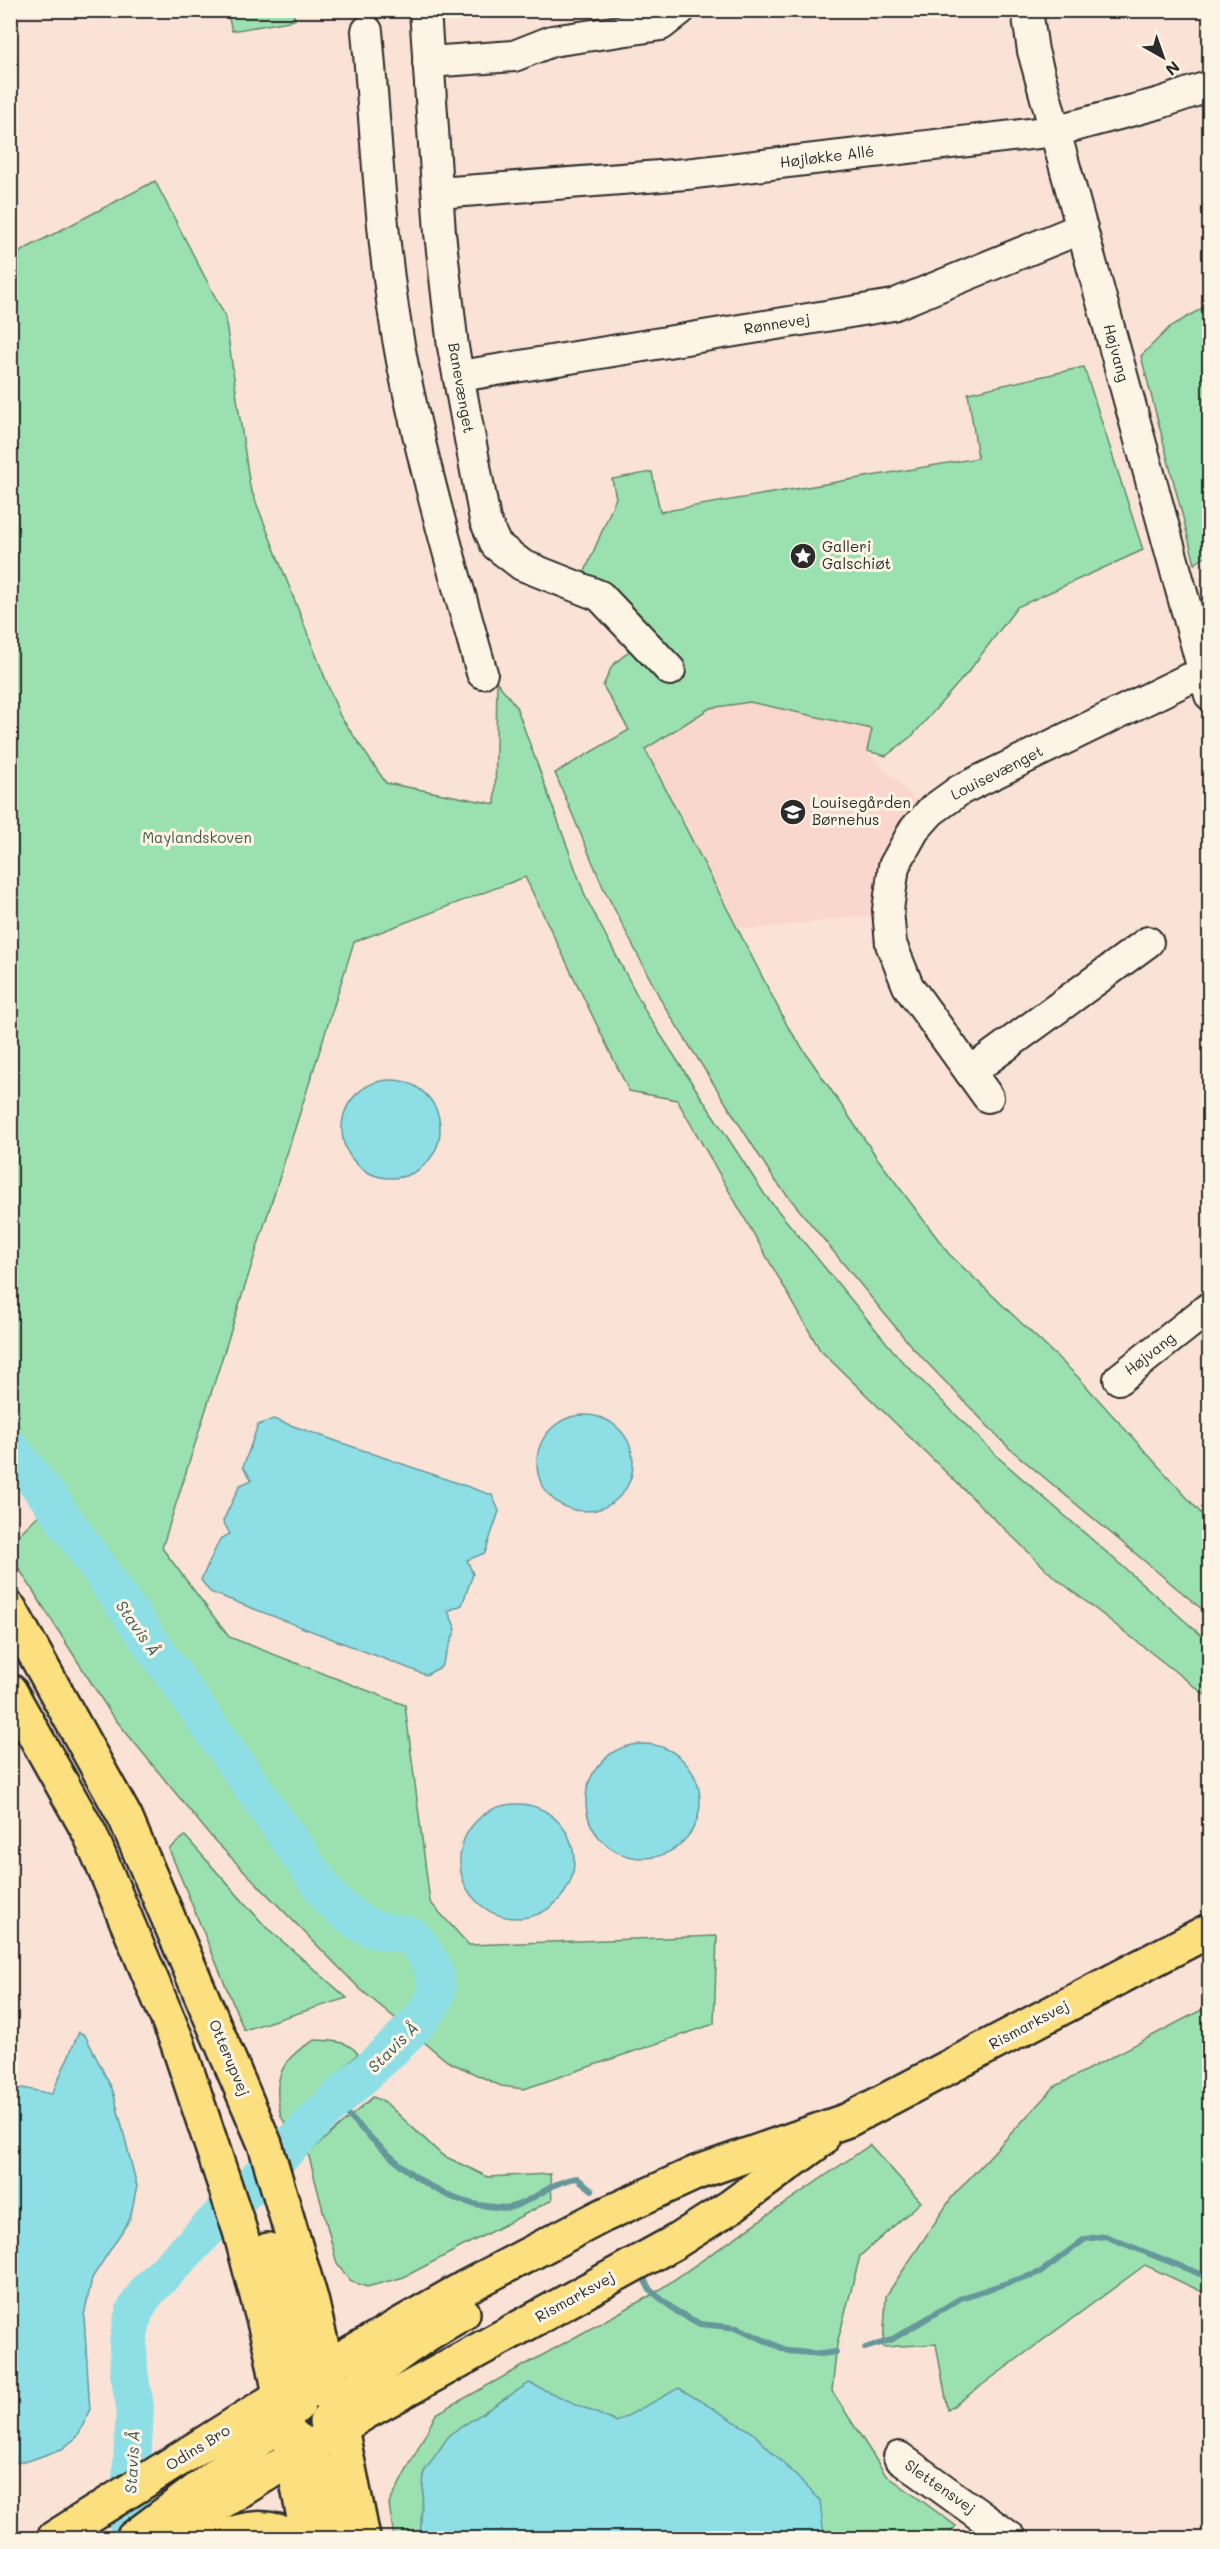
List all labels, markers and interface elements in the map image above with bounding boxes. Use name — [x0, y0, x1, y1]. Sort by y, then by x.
north arrow — [1133, 27, 1193, 87]
text: N — [1162, 57, 1184, 81]
street label: Højløkke Allé — [779, 140, 875, 172]
street label: Rønnevej — [742, 308, 811, 338]
street label: Højvang — [1100, 322, 1134, 384]
street label: Banevænget — [444, 341, 480, 435]
place label: Galleri Galschiøt — [822, 536, 891, 573]
place icon: Galleri Galschiøt — [788, 541, 818, 571]
street label: Louisevænget — [947, 740, 1046, 804]
place label: Louisegården Børnehus — [812, 792, 911, 829]
school or university icon: Louisegården Børnehus — [778, 797, 808, 827]
park label: Maylandskoven — [142, 827, 252, 847]
street label: Højvang — [1120, 1327, 1179, 1379]
water label: Stavis Å — [112, 1596, 165, 1660]
street label: Rismarksvej — [985, 1995, 1072, 2054]
street label: Otterupvej — [205, 2016, 255, 2099]
water label: Stavis Å — [363, 2017, 422, 2076]
street label: Rismarksvej — [531, 2266, 618, 2326]
street label: Odins Bro — [162, 2420, 233, 2475]
water label: Stavis Å — [119, 2430, 144, 2494]
street label: Slettensvej — [901, 2455, 980, 2518]

